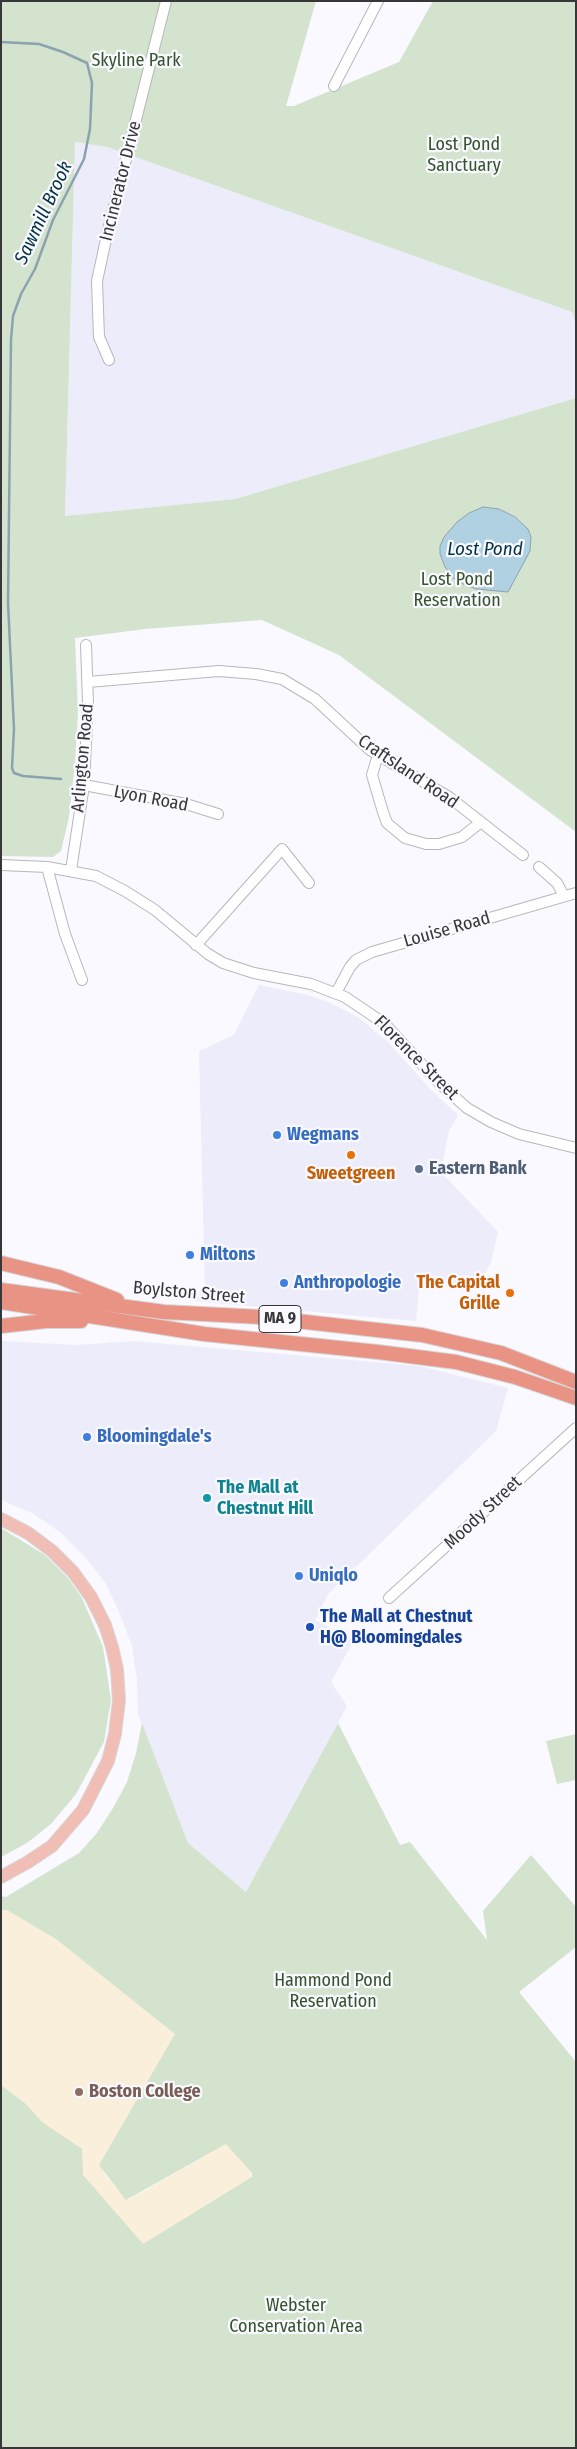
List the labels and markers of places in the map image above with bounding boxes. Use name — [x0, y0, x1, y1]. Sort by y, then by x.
place label: Wegmans — [287, 1124, 359, 1146]
marker: Wegmans — [271, 1129, 283, 1141]
marker: Sweetgreen — [345, 1149, 357, 1161]
place label: Eastern Bank — [429, 1158, 527, 1180]
place label: Sweetgreen — [307, 1163, 395, 1185]
marker: Eastern Bank — [413, 1163, 425, 1175]
place label: Miltons — [200, 1244, 255, 1266]
marker: Miltons — [184, 1249, 196, 1261]
place label: Anthropologie — [294, 1272, 401, 1294]
place label: The Capital Grille — [416, 1272, 500, 1315]
marker: Anthropologie — [278, 1277, 290, 1289]
marker: The Capital Grille — [504, 1287, 516, 1299]
place label: Bloomingdale's — [97, 1426, 212, 1448]
marker: Bloomingdale's — [81, 1431, 93, 1443]
place label: The Mall at Chestnut Hill — [217, 1477, 313, 1520]
marker: The Mall at Chestnut Hill — [201, 1492, 213, 1504]
place label: Uniqlo — [309, 1565, 358, 1587]
marker: Uniqlo — [293, 1570, 305, 1582]
place label: The Mall at Chestnut H@ Bloomingdales — [320, 1606, 473, 1648]
marker: The Mall at Chestnut H@ Bloomingdales — [304, 1621, 316, 1633]
place label: Boston College — [89, 2081, 201, 2103]
marker: Boston College — [73, 2086, 85, 2098]

